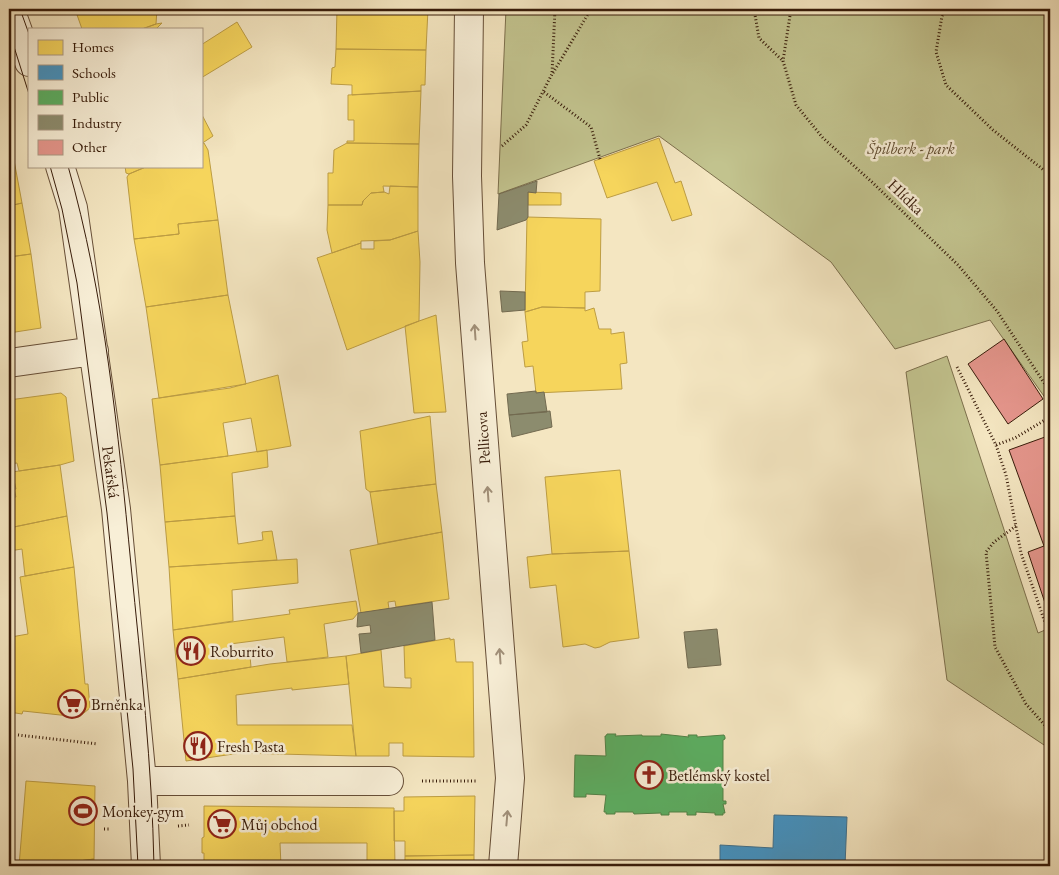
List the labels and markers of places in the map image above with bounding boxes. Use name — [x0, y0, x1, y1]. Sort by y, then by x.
restaurant icon: Roburrito — [176, 636, 206, 666]
place label: Roburrito — [210, 641, 274, 662]
supermarket icon: Brněnka — [57, 689, 87, 719]
place label: Brněnka — [91, 694, 143, 715]
restaurant icon: Fresh Pasta — [183, 731, 213, 761]
place label: Fresh Pasta — [217, 736, 285, 757]
church icon: Betlémský kostel — [634, 760, 664, 790]
place label: Betlémský kostel — [668, 765, 770, 786]
sports icon: Monkey-gym — [68, 796, 98, 826]
place label: Monkey-gym — [102, 801, 185, 822]
supermarket icon: Můj obchod — [207, 809, 237, 839]
place label: Můj obchod — [241, 814, 318, 835]

